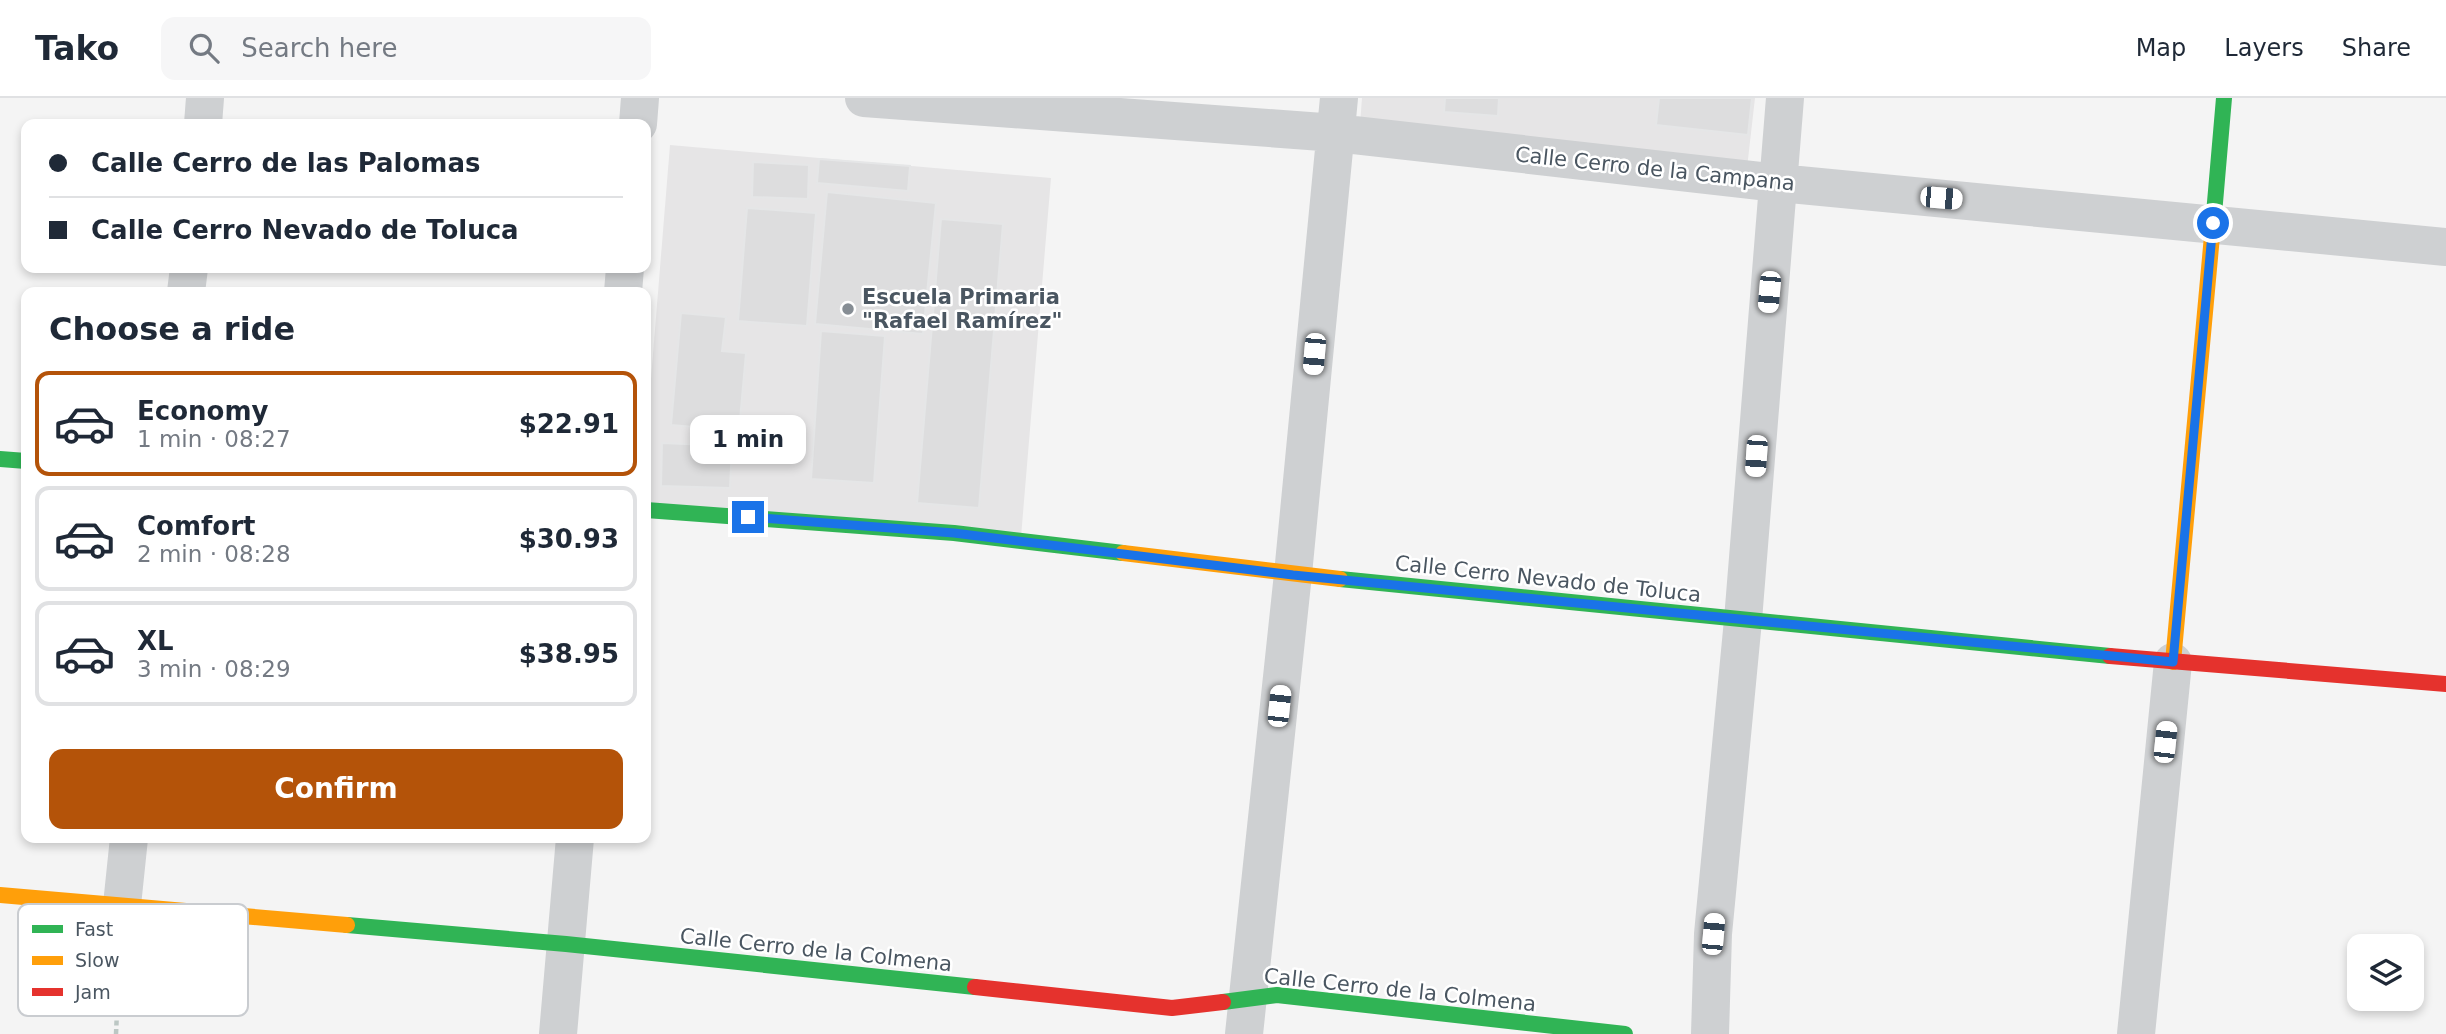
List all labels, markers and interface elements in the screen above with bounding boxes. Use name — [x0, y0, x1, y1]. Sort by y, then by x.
search box — [161, 17, 651, 80]
text: Tako — [35, 29, 119, 68]
icon: search — [185, 29, 223, 67]
text: Search here — [241, 33, 397, 63]
text: Map — [2136, 34, 2186, 62]
text: Layers — [2224, 34, 2304, 62]
text: Share — [2342, 34, 2411, 62]
street label: Calle Cerro de la Campana — [1514, 142, 1796, 196]
text: Calle Cerro de las Palomas — [91, 148, 480, 178]
car — [1920, 186, 1963, 210]
route start — [2197, 207, 2229, 239]
text: Calle Cerro Nevado de Toluca — [91, 215, 519, 245]
car — [1757, 270, 1782, 314]
place label: Escuela Primaria "Rafael Ramírez" — [862, 285, 1063, 333]
marker: Escuela Primaria "Rafael Ramírez" — [840, 301, 856, 317]
text: Choose a ride — [49, 310, 295, 348]
car — [1302, 332, 1327, 376]
icon: car — [53, 392, 116, 455]
text: Economy — [137, 396, 268, 426]
text: $22.91 — [519, 409, 619, 439]
callout: 1 min — [690, 416, 806, 464]
text: 1 min · 08:27 — [137, 426, 291, 452]
text: 1 min — [712, 426, 784, 452]
car — [1745, 434, 1768, 478]
route end — [732, 501, 764, 533]
icon: car — [53, 507, 116, 570]
text: Comfort — [137, 511, 255, 541]
text: $30.93 — [519, 524, 619, 554]
text: 2 min · 08:28 — [137, 541, 291, 567]
street label: Calle Cerro Nevado de Toluca — [1394, 551, 1702, 607]
icon: car — [53, 622, 116, 685]
text: XL — [137, 626, 174, 656]
text: $38.95 — [519, 639, 619, 669]
text: 3 min · 08:29 — [137, 656, 291, 682]
car — [1267, 684, 1292, 728]
car — [2153, 720, 2178, 764]
button: Confirm — [49, 749, 623, 829]
legend — [18, 904, 248, 1016]
car — [1701, 912, 1726, 956]
text: Fast — [75, 918, 113, 940]
street label: Calle Cerro de la Colmena — [679, 924, 953, 976]
map controls — [2347, 934, 2424, 1011]
button: layers — [2347, 934, 2424, 1011]
text: Slow — [75, 949, 120, 971]
street label: Calle Cerro de la Colmena — [1263, 964, 1537, 1016]
text: Jam — [74, 981, 111, 1003]

